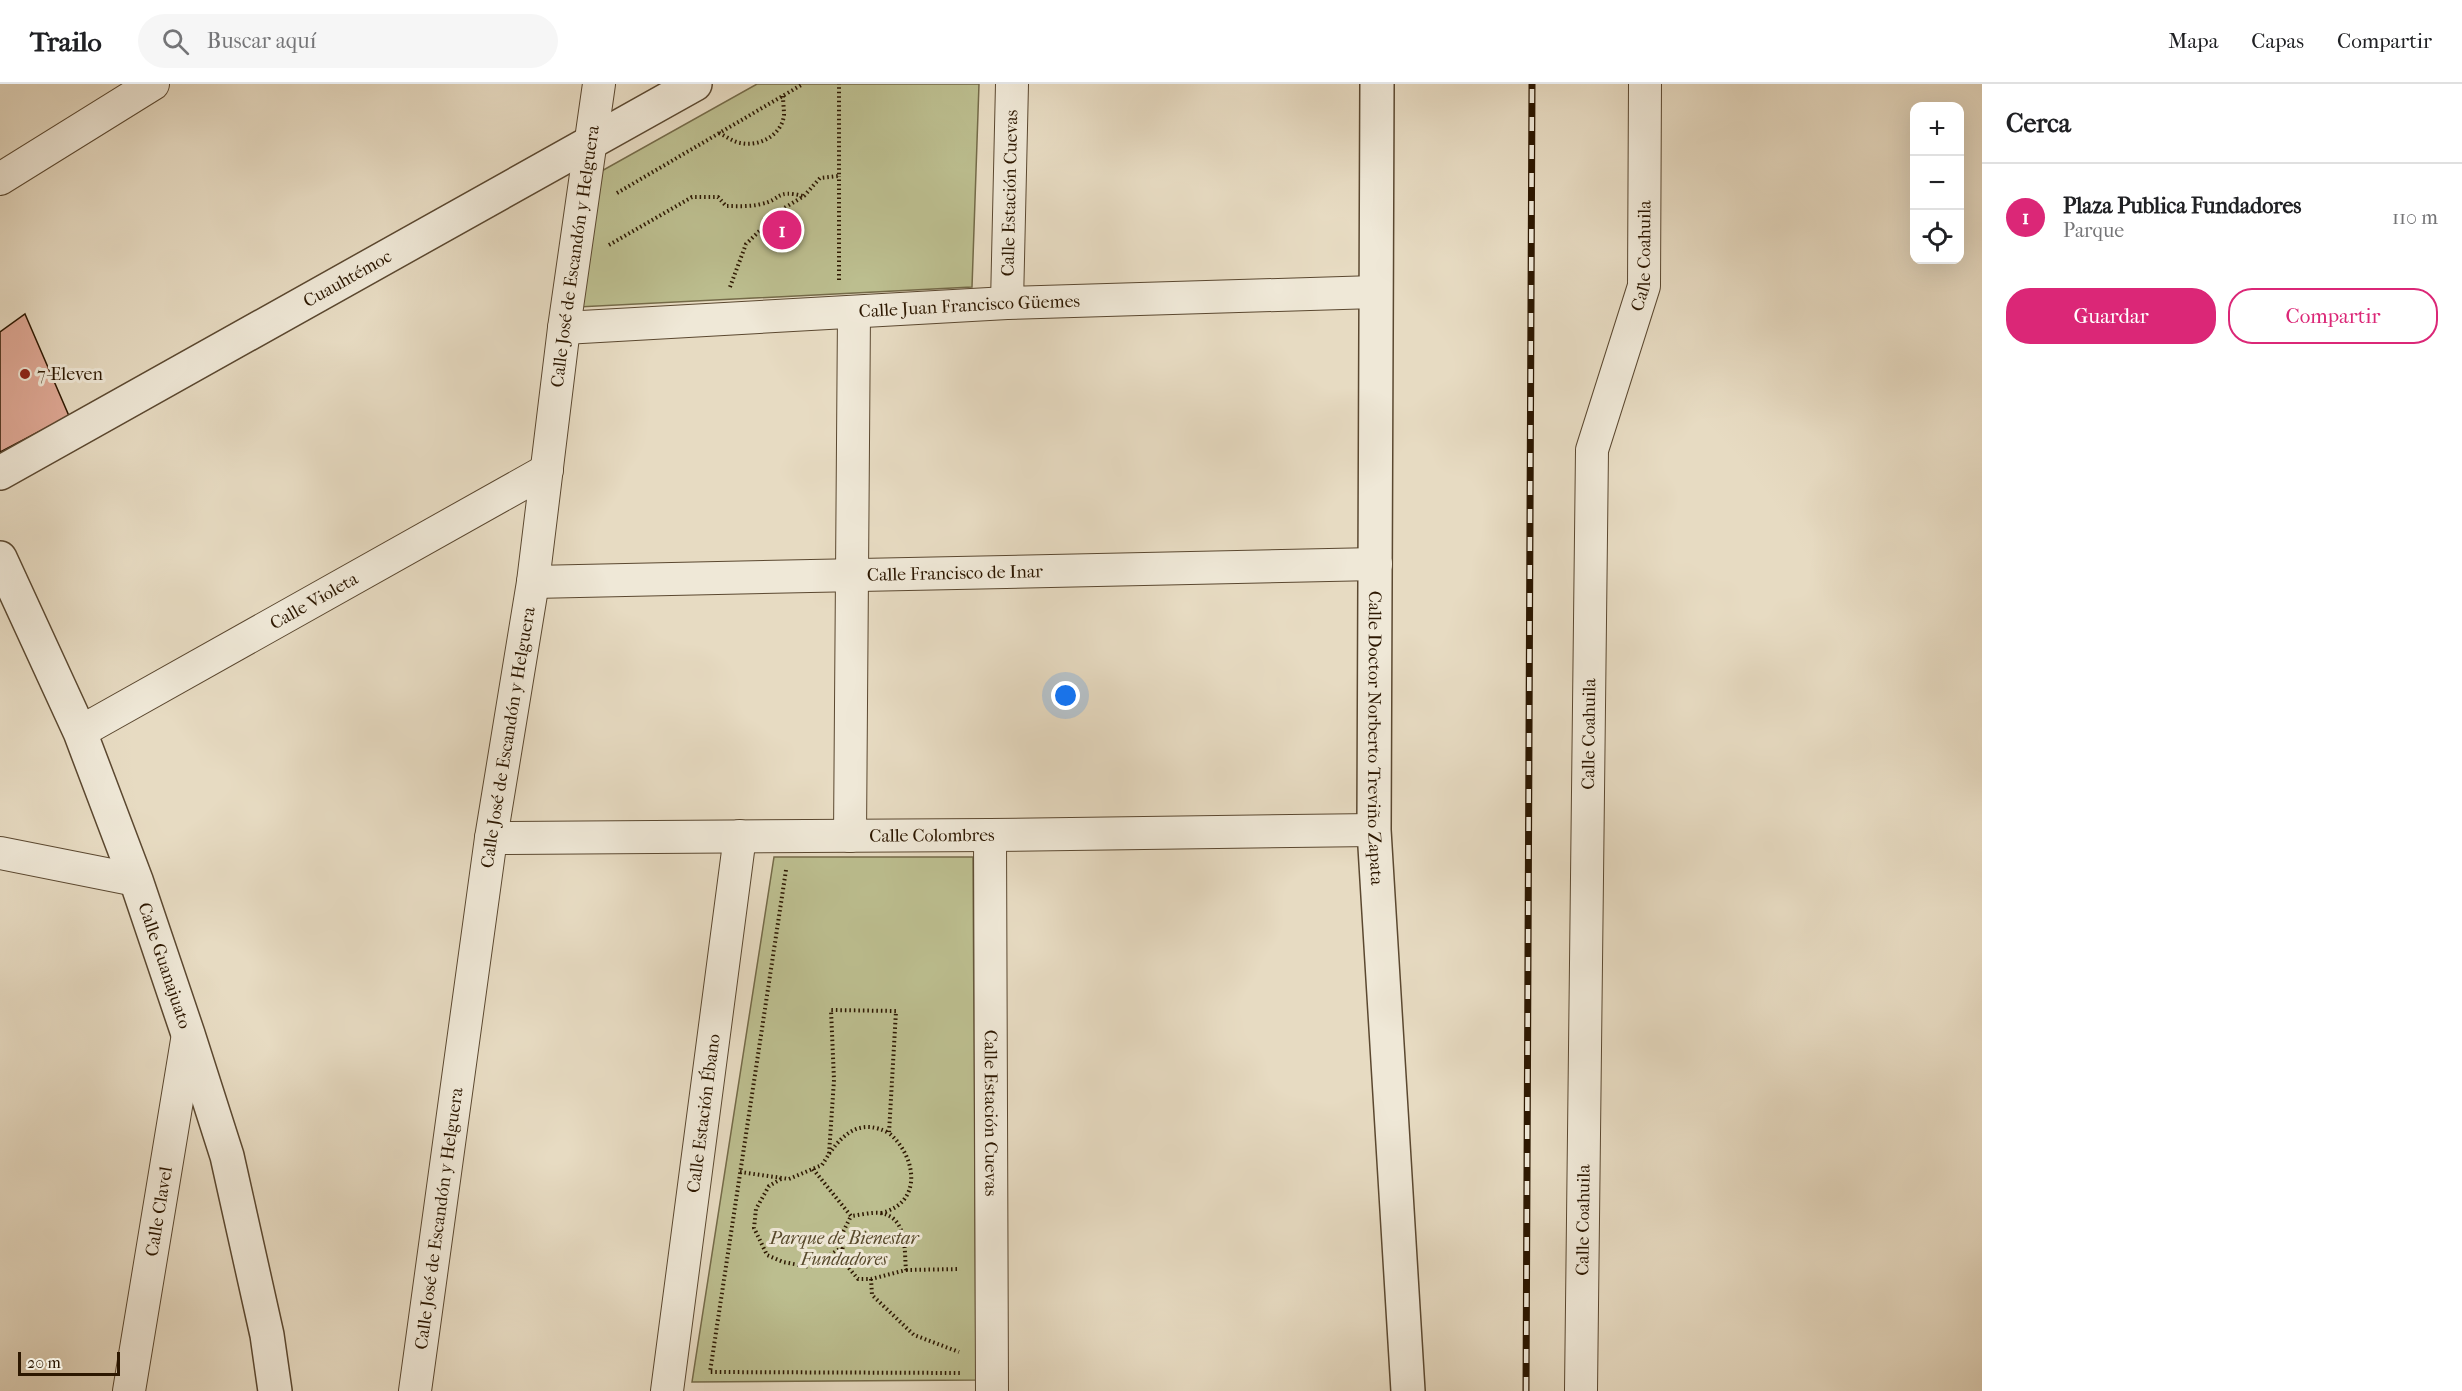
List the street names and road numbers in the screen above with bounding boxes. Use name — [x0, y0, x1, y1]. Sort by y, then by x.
street label: Calle Estación Cuevas — [998, 109, 1022, 277]
street label: Calle José de Escandón y Helguera — [547, 123, 604, 389]
street label: Calle Coahuila — [1627, 200, 1655, 314]
street label: Cuauhtémoc — [300, 246, 395, 312]
street label: Calle Juan Francisco Güemes — [858, 291, 1081, 322]
street label: Calle Francisco de Inar — [867, 561, 1043, 586]
street label: Calle Violeta — [266, 568, 362, 634]
street label: Calle Doctor Norberto Treviño Zapata — [1363, 591, 1387, 887]
street label: Calle José de Escandón y Helguera — [477, 605, 540, 870]
street label: Calle Coahuila — [1578, 678, 1600, 790]
street label: Calle Colombres — [869, 825, 995, 847]
street label: Calle Guanajuato — [133, 900, 195, 1031]
street label: Calle Estación Cuevas — [980, 1030, 1001, 1197]
street label: Calle Estación Ébano — [683, 1033, 725, 1194]
street label: Calle José de Escandón y Helguera — [411, 1086, 468, 1351]
street label: Calle Coahuila — [1572, 1164, 1595, 1276]
street label: Calle Clavel — [141, 1165, 177, 1258]

